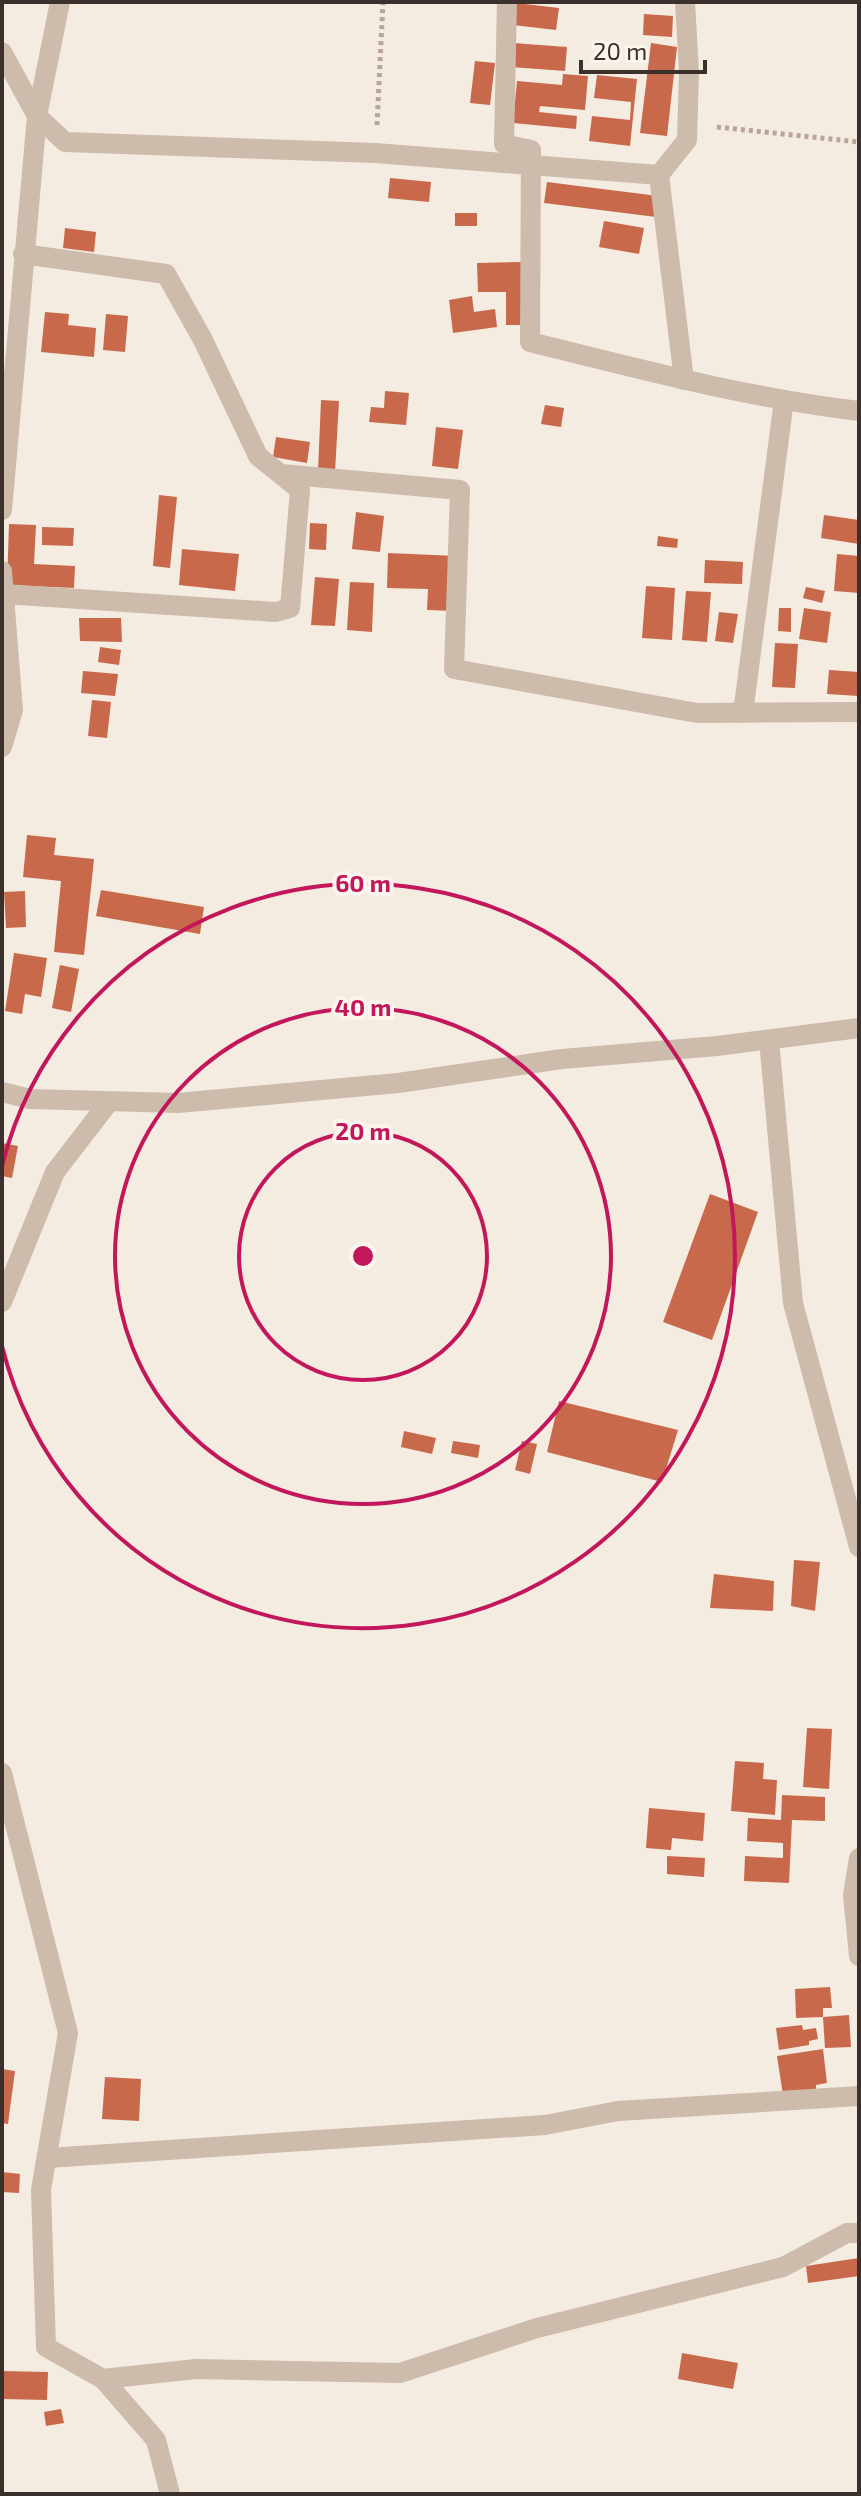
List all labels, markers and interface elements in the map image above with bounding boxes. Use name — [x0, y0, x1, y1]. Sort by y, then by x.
scale bar — [581, 24, 705, 74]
text: 20 m — [593, 36, 647, 65]
text: 60 m — [335, 868, 391, 897]
text: 40 m — [335, 992, 391, 1021]
text: 20 m — [335, 1116, 391, 1145]
centre of rings — [349, 1242, 377, 1270]

